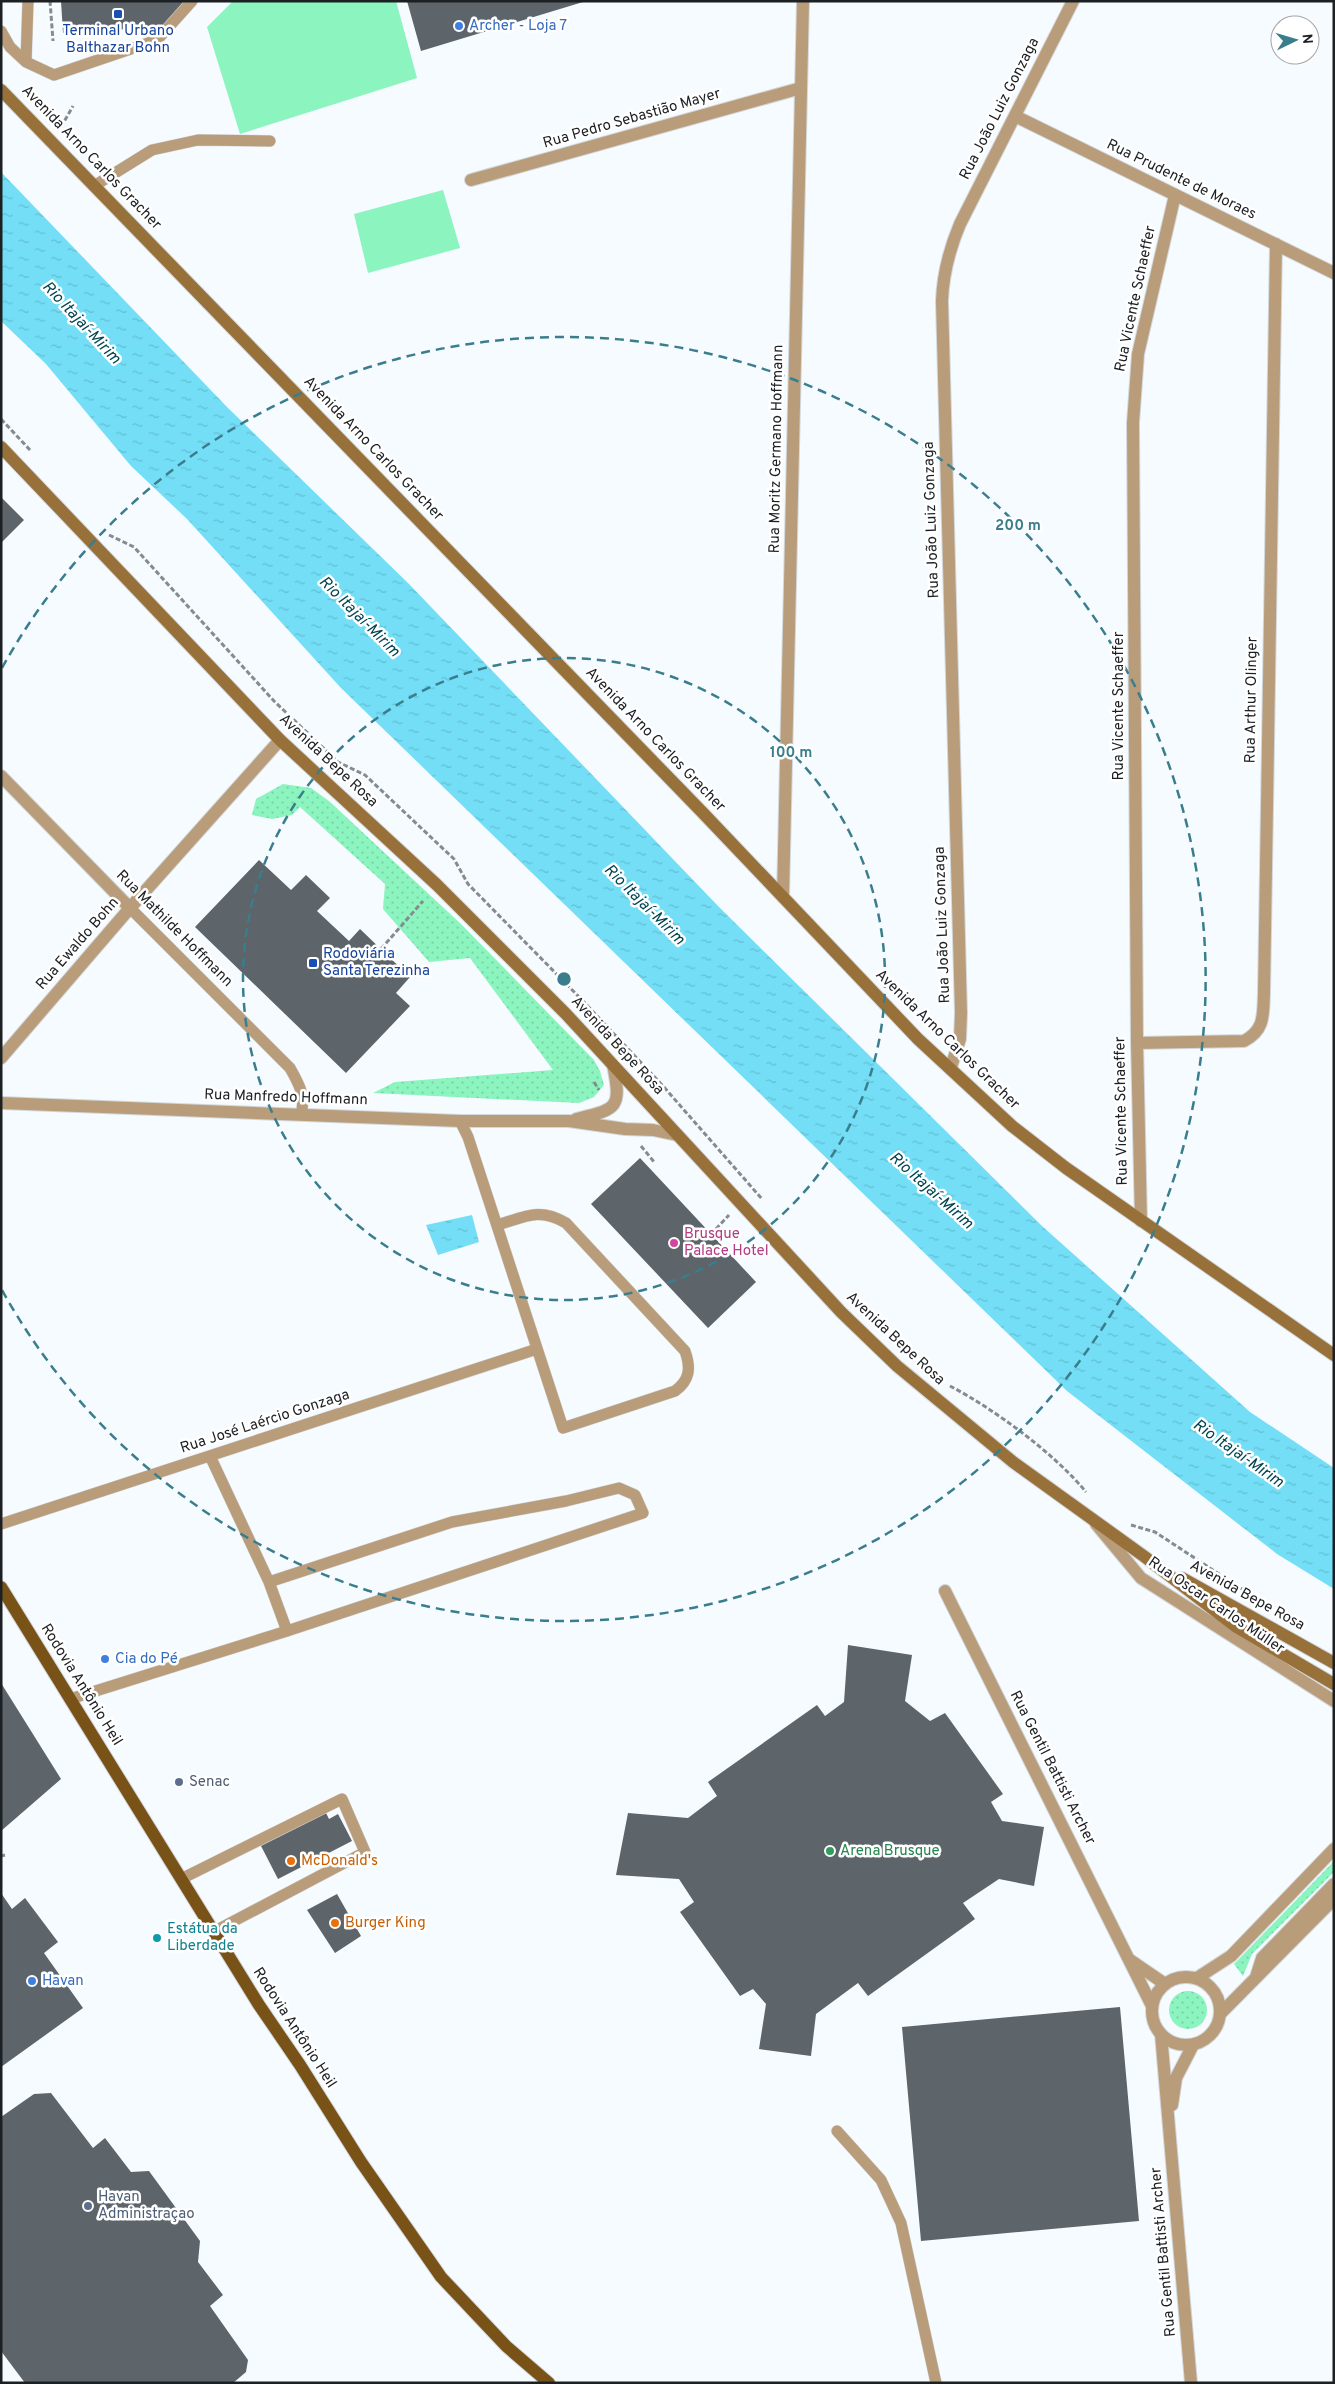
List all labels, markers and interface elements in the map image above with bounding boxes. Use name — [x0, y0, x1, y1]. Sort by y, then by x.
marker: Terminal Urbano Balthazar Bohn — [112, 8, 124, 20]
north arrow — [1270, 15, 1320, 65]
place label: Archer - Loja 7 — [469, 17, 567, 36]
marker: Archer - Loja 7 — [453, 20, 465, 32]
place label: Terminal Urbano Balthazar Bohn — [62, 22, 174, 58]
text: N — [1298, 33, 1315, 45]
street label: Rua João Luiz Gonzaga — [956, 35, 1044, 183]
street label: Avenida Arno Carlos Gracher — [17, 82, 165, 234]
street label: Rua Pedro Sebastião Mayer — [541, 84, 723, 153]
street label: Rua Prudente de Moraes — [1103, 135, 1259, 225]
street label: Rua Vicente Schaeffer — [1111, 224, 1161, 374]
water label: Rio Itajaí-Mirim — [37, 277, 125, 369]
street label: Rua Moritz Germano Hoffmann — [766, 344, 788, 554]
street label: Avenida Arno Carlos Gracher — [299, 373, 447, 525]
street label: Rua João Luiz Gonzaga — [920, 441, 944, 599]
text: 200 m — [995, 517, 1041, 536]
water label: Rio Itajaí-Mirim — [314, 572, 404, 662]
street label: Rua Vicente Schaeffer — [1110, 631, 1129, 780]
street label: Rua Arthur Olinger — [1241, 636, 1263, 764]
street label: Avenida Arno Carlos Gracher — [581, 664, 729, 816]
street label: Avenida Bepe Rosa — [275, 710, 381, 812]
text: 100 m — [770, 744, 812, 763]
street label: Rua João Luiz Gonzaga — [931, 846, 955, 1004]
water label: Rio Itajaí-Mirim — [599, 860, 689, 950]
street label: Rua Mathilde Hoffmann — [112, 867, 236, 991]
street label: Rua Ewaldo Bohn — [33, 894, 123, 994]
place label: Rodoviária Santa Terezinha — [323, 945, 430, 981]
marker: Rodoviária Santa Terezinha — [307, 957, 319, 969]
street label: Avenida Arno Carlos Gracher — [871, 966, 1023, 1114]
centre of rings — [555, 970, 573, 988]
street label: Avenida Bepe Rosa — [566, 993, 668, 1099]
street label: Rua Vicente Schaeffer — [1111, 1036, 1133, 1186]
street label: Rua Manfredo Hoffmann — [204, 1086, 368, 1110]
water label: Rio Itajaí-Mirim — [885, 1148, 977, 1234]
place label: Brusque Palace Hotel — [684, 1225, 769, 1261]
marker: Brusque Palace Hotel — [668, 1237, 680, 1249]
street label: Avenida Bepe Rosa — [842, 1288, 948, 1390]
street label: Rua José Laércio Gonzaga — [178, 1386, 352, 1458]
water label: Rio Itajaí-Mirim — [1189, 1415, 1287, 1493]
street label: Rua Oscar Carlos Müller — [1144, 1553, 1288, 1659]
street label: Avenida Bepe Rosa — [1186, 1557, 1308, 1635]
street label: Rodovia Antônio Heil — [36, 1621, 126, 1749]
place label: Cia do Pé — [115, 1650, 178, 1669]
marker: Cia do Pé — [99, 1653, 111, 1665]
street label: Rua Gentil Battisti Archer — [1005, 1688, 1099, 1848]
place label: Senac — [189, 1773, 230, 1792]
marker: Senac — [173, 1776, 185, 1788]
place label: Arena Brusque — [840, 1842, 940, 1861]
marker: Arena Brusque — [824, 1845, 836, 1857]
place label: McDonald's — [301, 1852, 378, 1871]
marker: McDonald's — [285, 1855, 297, 1867]
place label: Burger King — [345, 1914, 426, 1933]
marker: Burger King — [329, 1917, 341, 1929]
place label: Estátua da Liberdade — [167, 1920, 238, 1956]
marker: Estátua da Liberdade — [151, 1932, 163, 1944]
street label: Rodovia Antônio Heil — [248, 1964, 340, 2092]
place label: Havan — [42, 1972, 84, 1991]
marker: Havan — [26, 1975, 38, 1987]
street label: Rua Gentil Battisti Archer — [1147, 2166, 1181, 2338]
place label: Havan Administraçao — [98, 2188, 195, 2224]
marker: Havan Administraçao — [82, 2200, 94, 2212]

